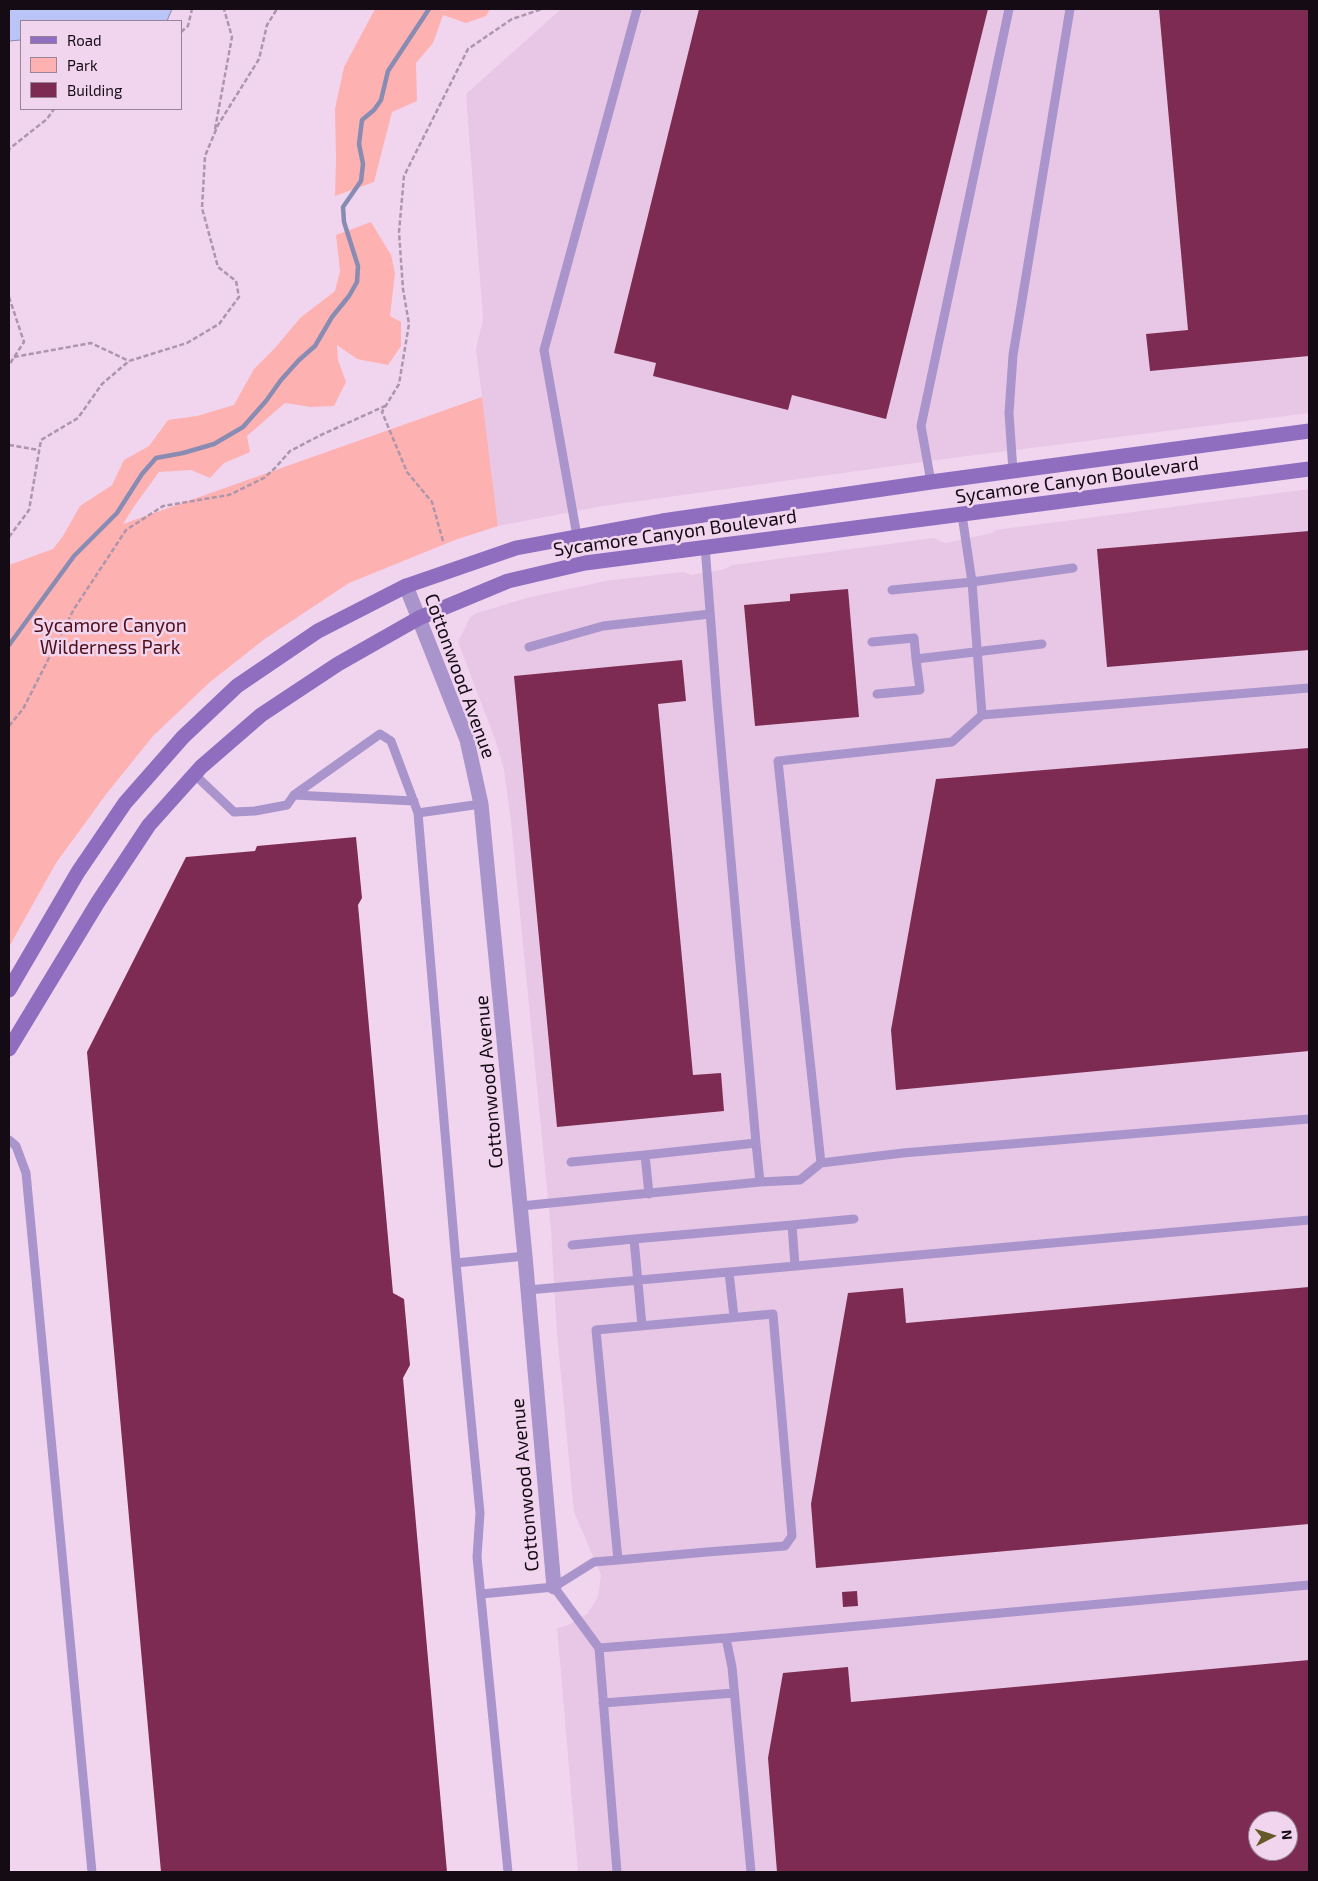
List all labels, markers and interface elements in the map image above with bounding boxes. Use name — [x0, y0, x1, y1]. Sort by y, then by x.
legend — [20, 20, 182, 110]
text: Road — [67, 31, 102, 49]
text: Park — [67, 56, 98, 74]
text: Building — [67, 81, 122, 99]
street label: Sycamore Canyon Boulevard — [954, 452, 1200, 508]
street label: Sycamore Canyon Boulevard — [552, 505, 798, 561]
street label: Cottonwood Avenue — [420, 590, 500, 762]
park label: Sycamore Canyon Wilderness Park — [33, 615, 187, 659]
street label: Cottonwood Avenue — [470, 994, 508, 1170]
street label: Cottonwood Avenue — [506, 1397, 544, 1573]
north arrow — [1248, 1811, 1298, 1861]
text: N — [1279, 1829, 1296, 1841]

